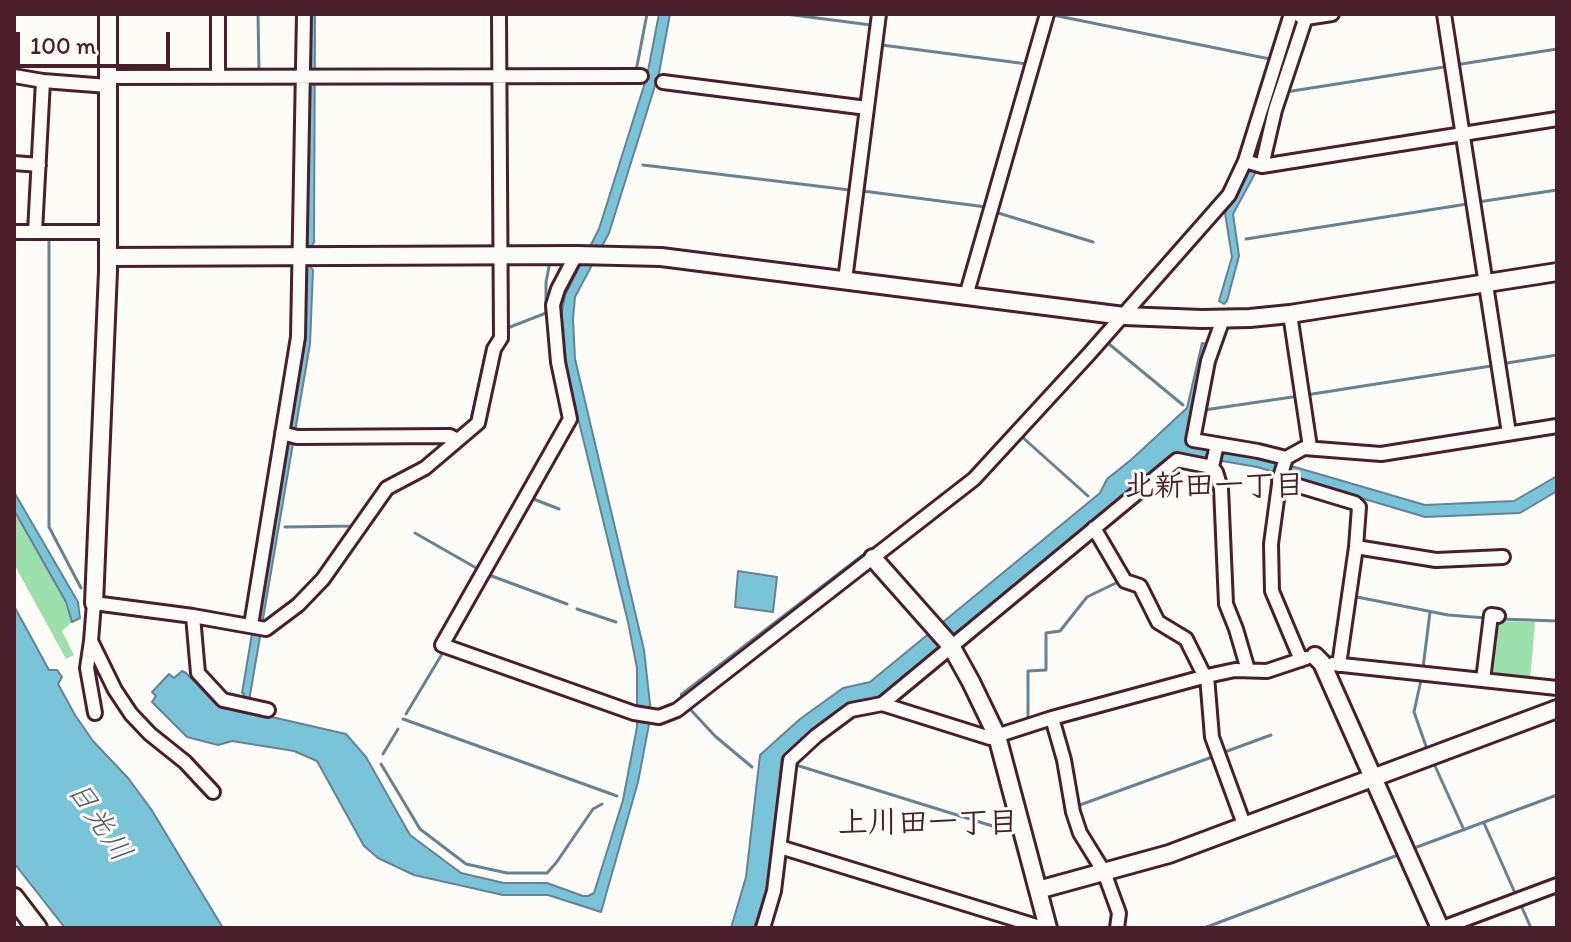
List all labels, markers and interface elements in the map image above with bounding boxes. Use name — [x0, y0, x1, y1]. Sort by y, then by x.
scale bar — [20, 16, 174, 66]
text: 100 m — [30, 31, 96, 60]
district label: 北新田一丁目 — [1124, 469, 1304, 505]
water label: 日光川 — [58, 775, 138, 869]
district label: 上川田一丁目 — [838, 806, 1018, 842]

